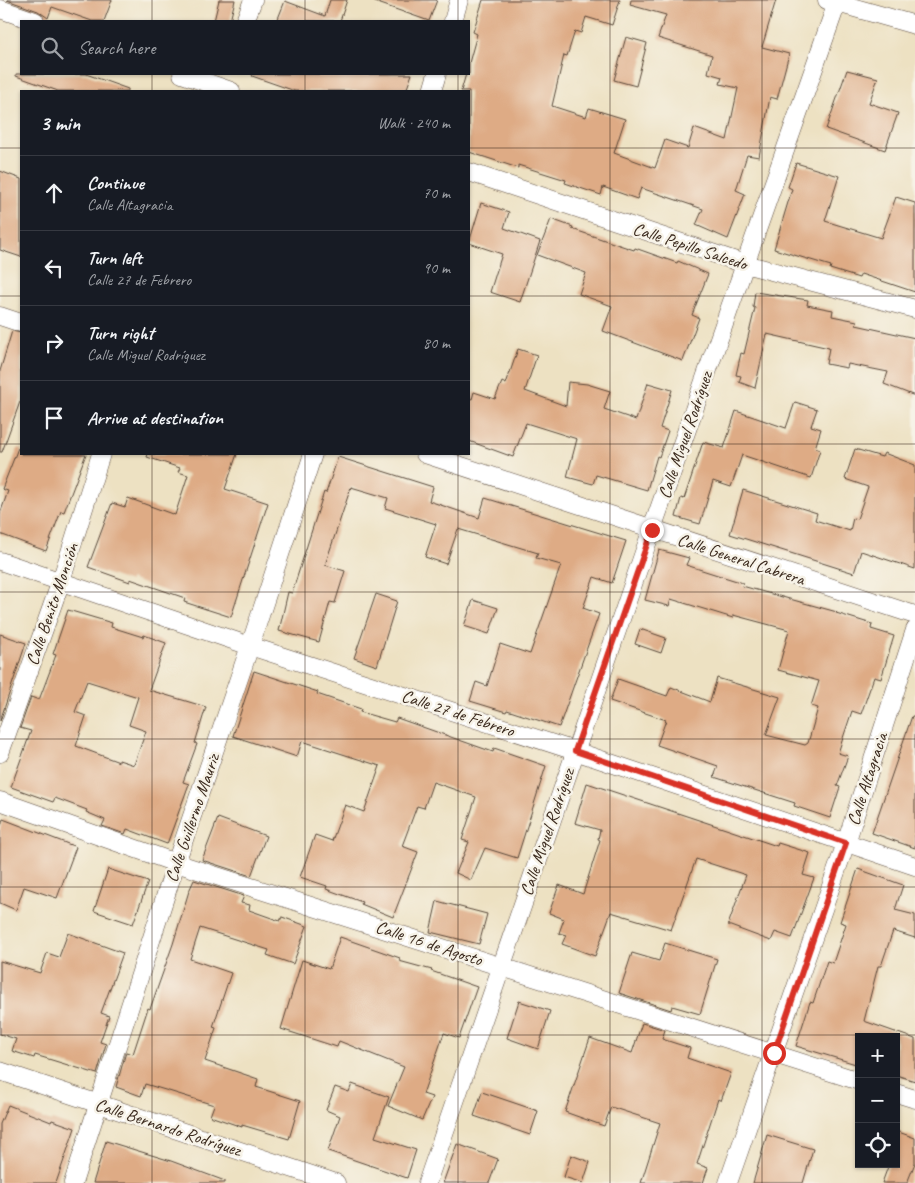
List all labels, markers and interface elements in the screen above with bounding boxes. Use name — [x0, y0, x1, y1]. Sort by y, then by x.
search box — [20, 20, 470, 75]
icon: search — [38, 34, 66, 62]
text: Search here — [78, 36, 155, 60]
text: 3 min — [40, 110, 80, 136]
text: Walk · 240 m — [378, 113, 450, 133]
text: Continue — [87, 171, 144, 195]
icon: ahead — [40, 179, 68, 207]
text: 70 m — [423, 183, 450, 203]
text: Calle Altagracia — [87, 195, 172, 215]
street label: Calle Pepillo Salcedo — [630, 217, 751, 275]
text: Turn left — [87, 246, 142, 270]
icon: left — [40, 254, 68, 282]
text: 90 m — [423, 258, 450, 278]
text: Calle 27 de Febrero — [87, 270, 191, 290]
text: Turn right — [87, 321, 154, 345]
icon: right — [40, 329, 68, 357]
text: 80 m — [423, 333, 450, 353]
text: Calle Miguel Rodríguez — [87, 345, 205, 365]
street label: Calle Miguel Rodríguez — [653, 367, 718, 501]
icon: arrive — [40, 404, 68, 432]
text: Arrive at destination — [87, 406, 223, 430]
route end — [641, 519, 664, 542]
street label: Calle General Cabrera — [675, 528, 809, 590]
street label: Calle Benito Monción — [21, 539, 83, 668]
street label: Calle 27 de Febrero — [399, 684, 519, 742]
street label: Calle Altagracia — [842, 728, 893, 828]
street label: Calle Guillermo Mauriz — [160, 749, 225, 885]
street label: Calle Miguel Rodríguez — [515, 764, 580, 898]
street label: Calle 16 de Agosto — [373, 915, 487, 971]
map controls — [855, 1033, 900, 1168]
button: + — [855, 1033, 900, 1078]
route start — [763, 1042, 786, 1065]
button: − — [855, 1078, 900, 1123]
street label: Calle Bernardo Rodríguez — [92, 1093, 246, 1162]
button: locate — [855, 1123, 900, 1168]

